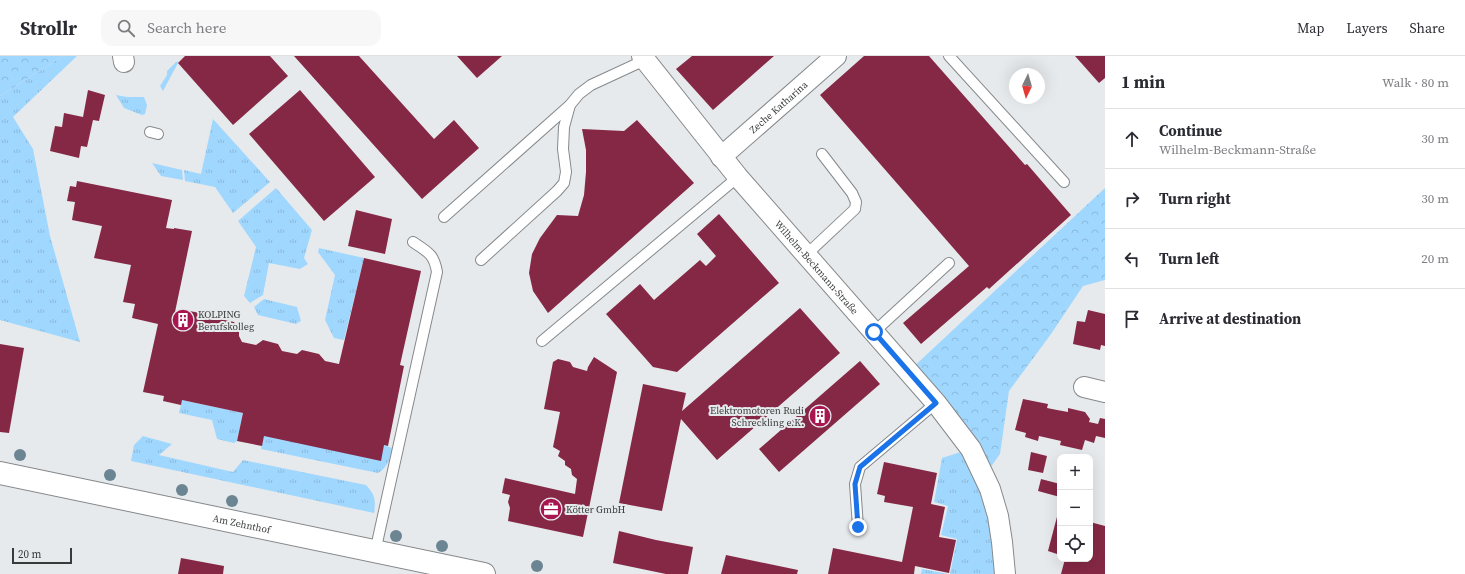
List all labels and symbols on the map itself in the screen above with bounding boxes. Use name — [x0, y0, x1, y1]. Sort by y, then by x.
north arrow — [1009, 68, 1045, 104]
street label: Zeche Katharina — [746, 77, 811, 136]
street label: Wilhelm-Beckmann-Straße — [772, 217, 862, 317]
building icon: KOLPING Berufskolleg — [170, 307, 196, 333]
place label: KOLPING Berufskolleg — [198, 308, 254, 333]
route start — [865, 323, 883, 341]
building icon: Elektromotoren Rudi Schreckling e.K. — [807, 403, 833, 429]
place label: Elektromotoren Rudi Schreckling e.K. — [710, 404, 804, 429]
office icon: Kötter GmbH — [538, 496, 564, 522]
place label: Kötter GmbH — [566, 503, 626, 516]
street label: Am Zehnthof — [212, 511, 273, 536]
route end — [849, 518, 867, 536]
scale bar — [12, 546, 72, 565]

